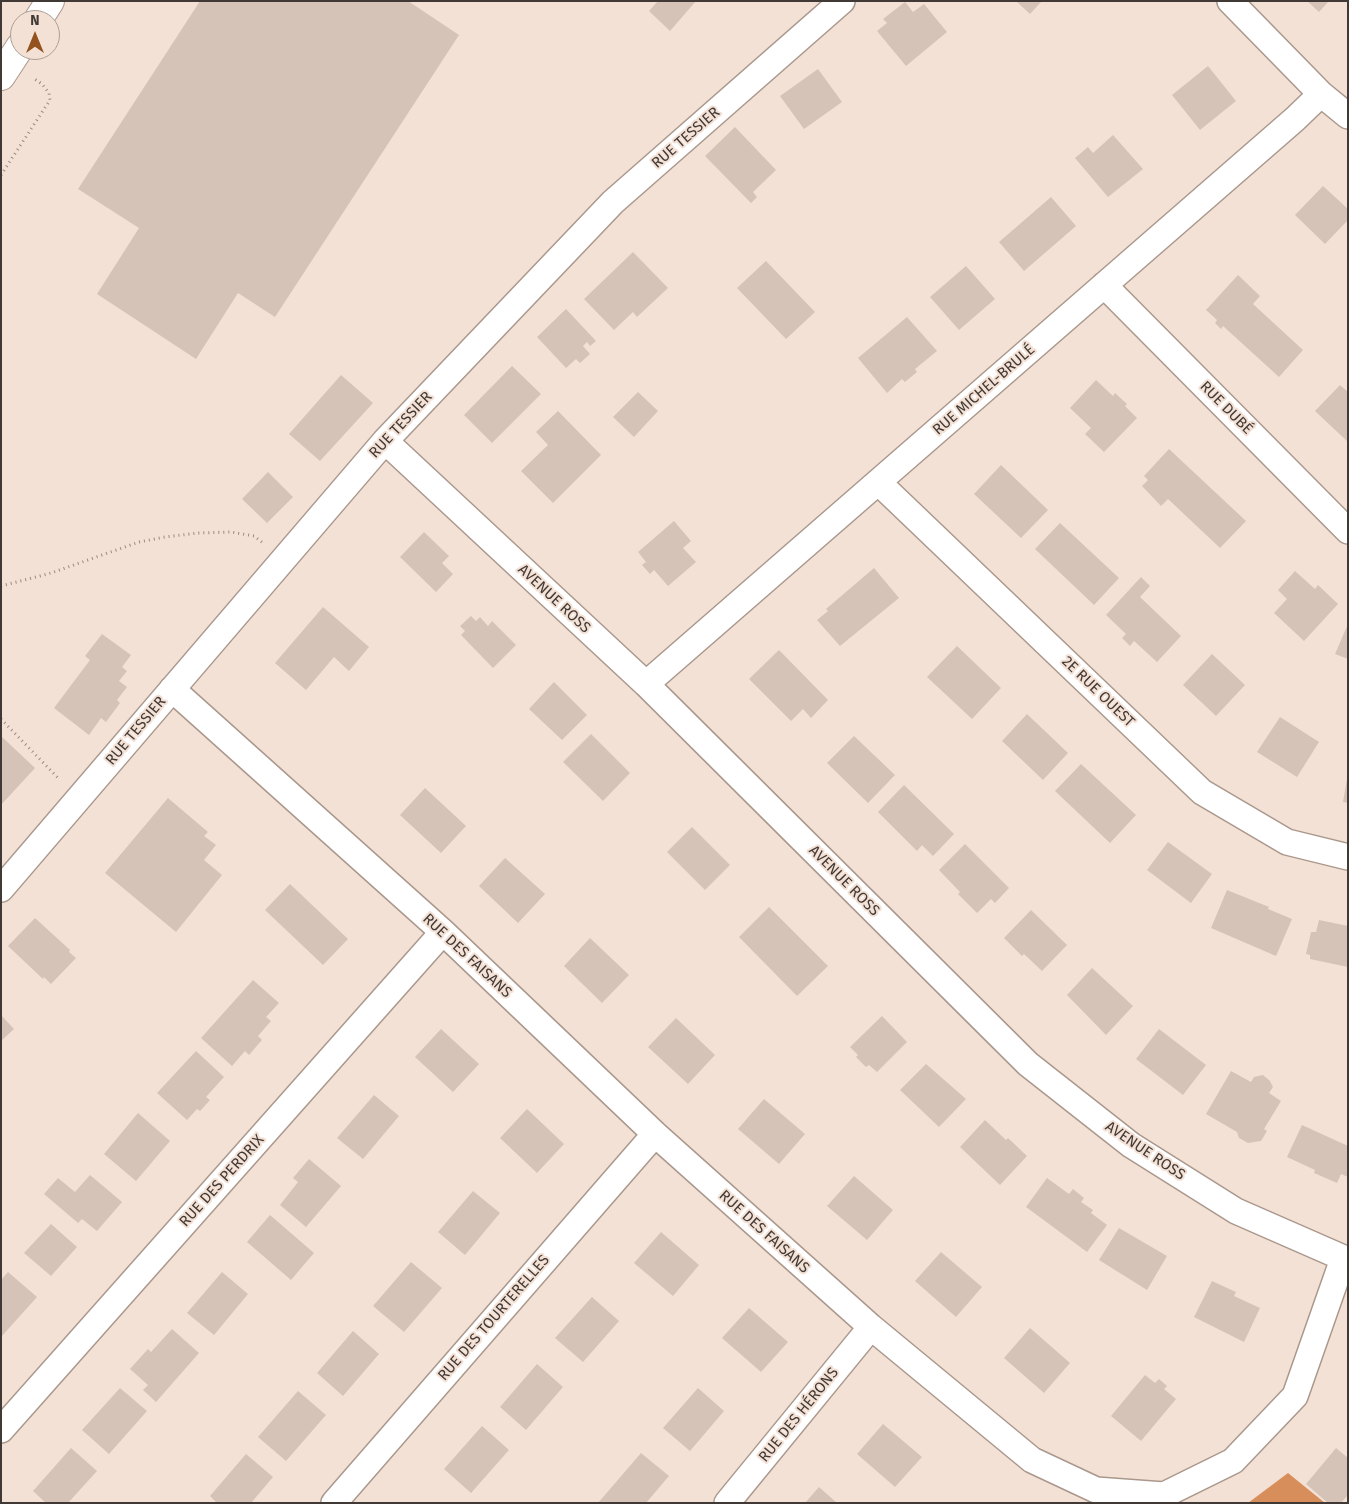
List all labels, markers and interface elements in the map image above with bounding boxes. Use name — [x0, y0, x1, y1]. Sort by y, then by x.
north arrow — [10, 10, 60, 60]
text: N — [30, 12, 40, 29]
street label: RUE TESSIER — [648, 104, 724, 172]
street label: RUE MICHEL-BRULÉ — [929, 341, 1039, 439]
street label: RUE DUBÉ — [1196, 378, 1256, 438]
street label: RUE TESSIER — [366, 388, 436, 462]
street label: AVENUE ROSS — [514, 561, 594, 637]
street label: 2E RUE OUEST — [1058, 653, 1138, 731]
street label: RUE TESSIER — [102, 693, 170, 769]
street label: AVENUE ROSS — [805, 842, 883, 920]
street label: RUE DES FAISANS — [419, 910, 515, 1002]
street label: AVENUE ROSS — [1102, 1118, 1188, 1184]
street label: RUE DES PERDRIX — [176, 1131, 268, 1231]
street label: RUE DES FAISANS — [715, 1187, 813, 1277]
street label: RUE DES TOURTERELLES — [434, 1251, 554, 1385]
street label: RUE DES HÉRONS — [755, 1364, 843, 1466]

